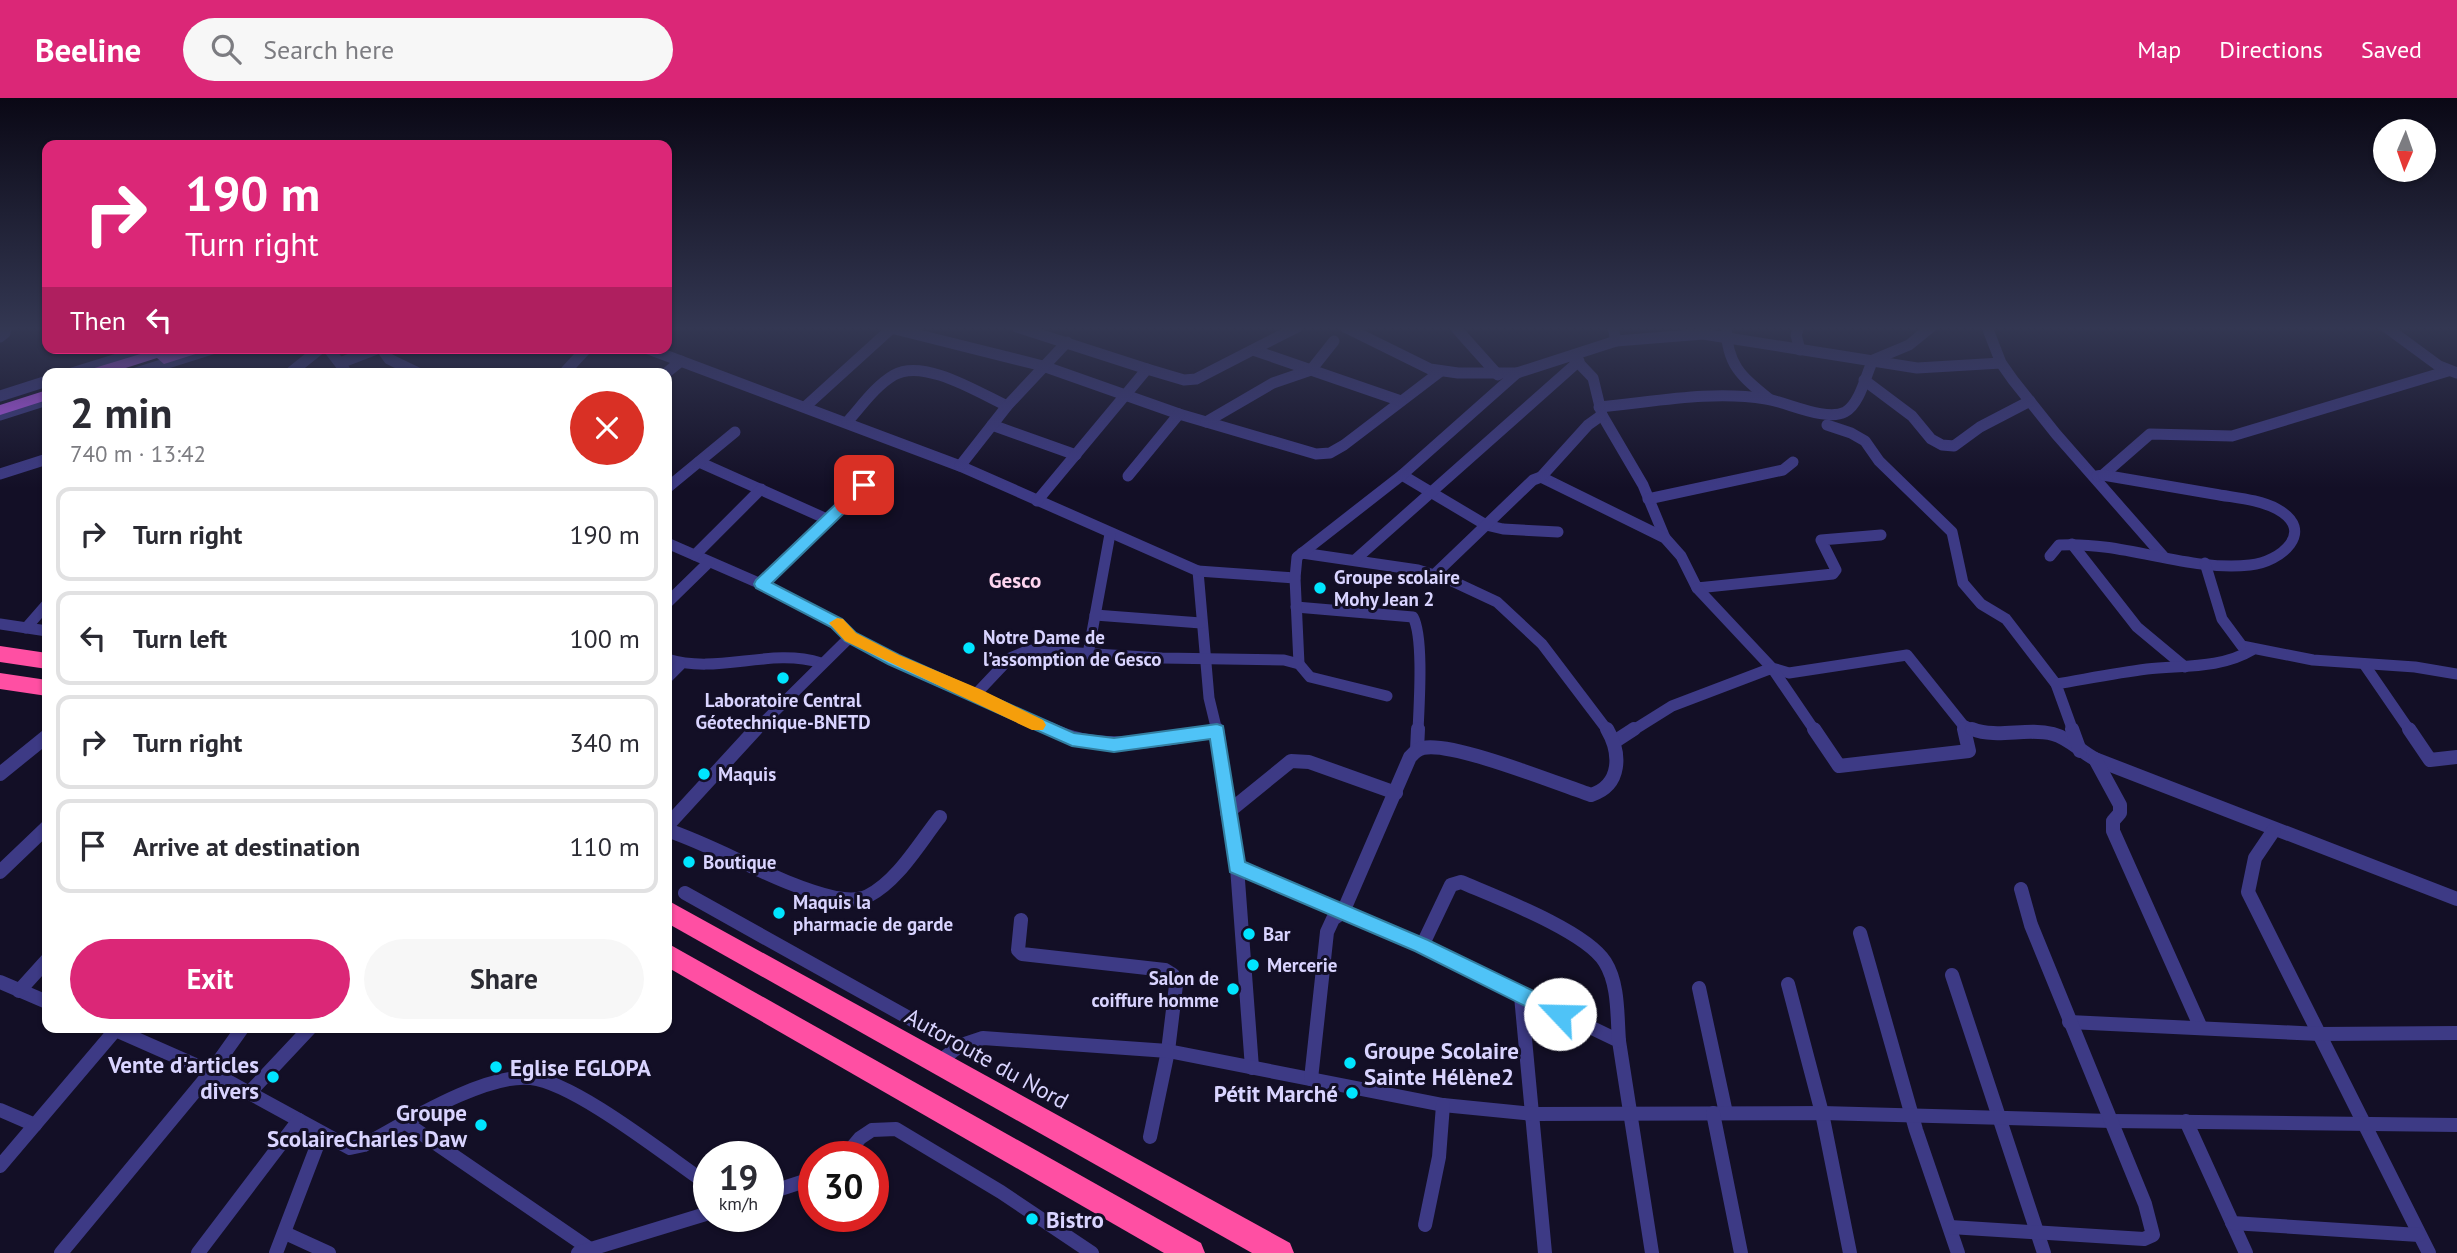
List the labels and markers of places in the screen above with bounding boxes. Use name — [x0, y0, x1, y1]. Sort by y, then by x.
pin — [834, 455, 894, 515]
place label: Groupe scolaire Mohy Jean 2 — [1334, 565, 1460, 611]
marker: Groupe scolaire Mohy Jean 2 — [1312, 580, 1328, 596]
place label: Notre Dame de l’assomption de Gesco — [983, 625, 1162, 671]
marker: Notre Dame de l’assomption de Gesco — [961, 640, 977, 656]
marker: Laboratoire Central Géotechnique-BNETD — [775, 670, 791, 686]
place label: Laboratoire Central Géotechnique-BNETD — [695, 688, 871, 734]
place label: Maquis — [718, 762, 776, 786]
marker: Maquis — [696, 766, 712, 782]
place label: Boutique — [703, 850, 776, 874]
marker: Boutique — [681, 854, 697, 870]
place label: Maquis la pharmacie de garde — [793, 890, 953, 936]
marker: Maquis la pharmacie de garde — [771, 905, 787, 921]
place label: Bar — [1263, 922, 1291, 946]
marker: Bar — [1241, 926, 1257, 942]
place label: Mercerie — [1267, 953, 1338, 977]
marker: Mercerie — [1245, 957, 1261, 973]
place label: Salon de coiffure homme — [1091, 966, 1219, 1012]
marker: Salon de coiffure homme — [1225, 981, 1241, 997]
place label: Groupe Scolaire Sainte Hélène2 — [1364, 1036, 1519, 1091]
place label: Vente d'articles divers — [107, 1050, 259, 1105]
place label: Eglise EGLOPA — [510, 1053, 651, 1082]
marker: Groupe Scolaire Sainte Hélène2 — [1342, 1055, 1358, 1071]
marker: Eglise EGLOPA — [488, 1059, 504, 1075]
marker: Vente d'articles divers — [265, 1069, 281, 1085]
place label: Pétit Marché — [1214, 1079, 1338, 1108]
marker: Pétit Marché — [1344, 1085, 1360, 1101]
place label: Groupe ScolaireCharles Daw — [267, 1098, 467, 1153]
marker: Groupe ScolaireCharles Daw — [473, 1117, 489, 1133]
place label: Bistro — [1046, 1205, 1104, 1234]
marker: Bistro — [1024, 1211, 1040, 1227]

